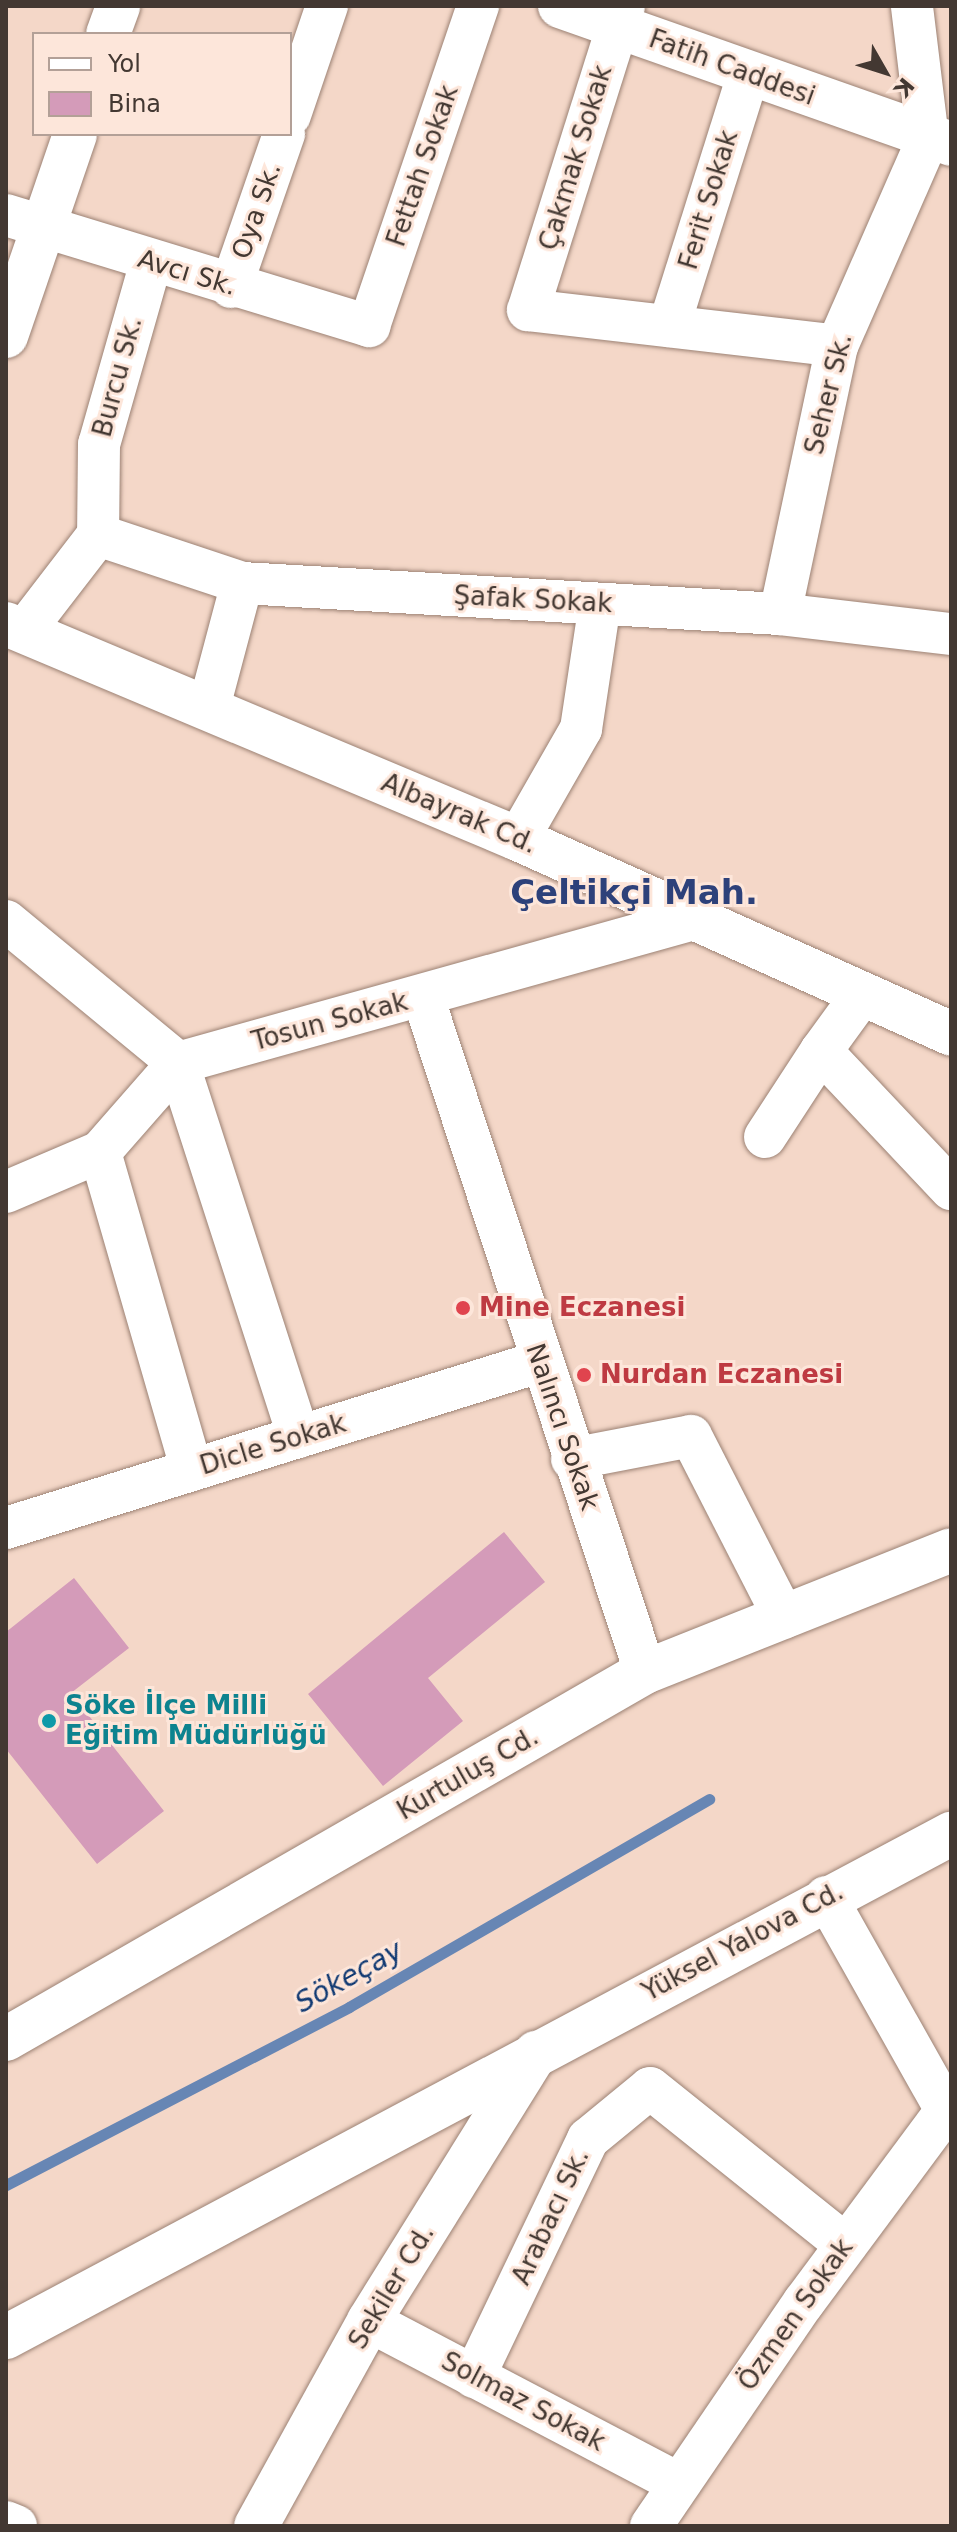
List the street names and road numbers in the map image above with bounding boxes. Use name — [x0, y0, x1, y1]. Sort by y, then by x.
street label: Fatih Caddesi — [645, 23, 819, 113]
street label: Çakmak Sokak — [533, 62, 619, 254]
street label: Fettah Sokak — [381, 81, 465, 251]
street label: Ferit Sokak — [673, 127, 745, 273]
street label: Oya Sk. — [226, 159, 288, 263]
street label: Avcı Sk. — [134, 243, 240, 303]
street label: Burcu Sk. — [87, 313, 149, 441]
street label: Seher Sk. — [799, 330, 859, 458]
street label: Şafak Sokak — [453, 580, 613, 620]
street label: Albayrak Cd. — [377, 767, 541, 861]
street label: Tosun Sokak — [249, 986, 411, 1058]
street label: Nalıncı Sokak — [519, 1340, 605, 1514]
street label: Dicle Sokak — [196, 1408, 350, 1482]
street label: Kurtuluş Cd. — [392, 1721, 544, 1827]
street label: Yüksel Yalova Cd. — [637, 1876, 849, 2008]
street label: Arabacı Sk. — [506, 2144, 596, 2290]
street label: Sekiler Cd. — [343, 2219, 441, 2355]
street label: Özmen Sokak — [732, 2233, 860, 2397]
street label: Solmaz Sokak — [436, 2346, 610, 2458]

